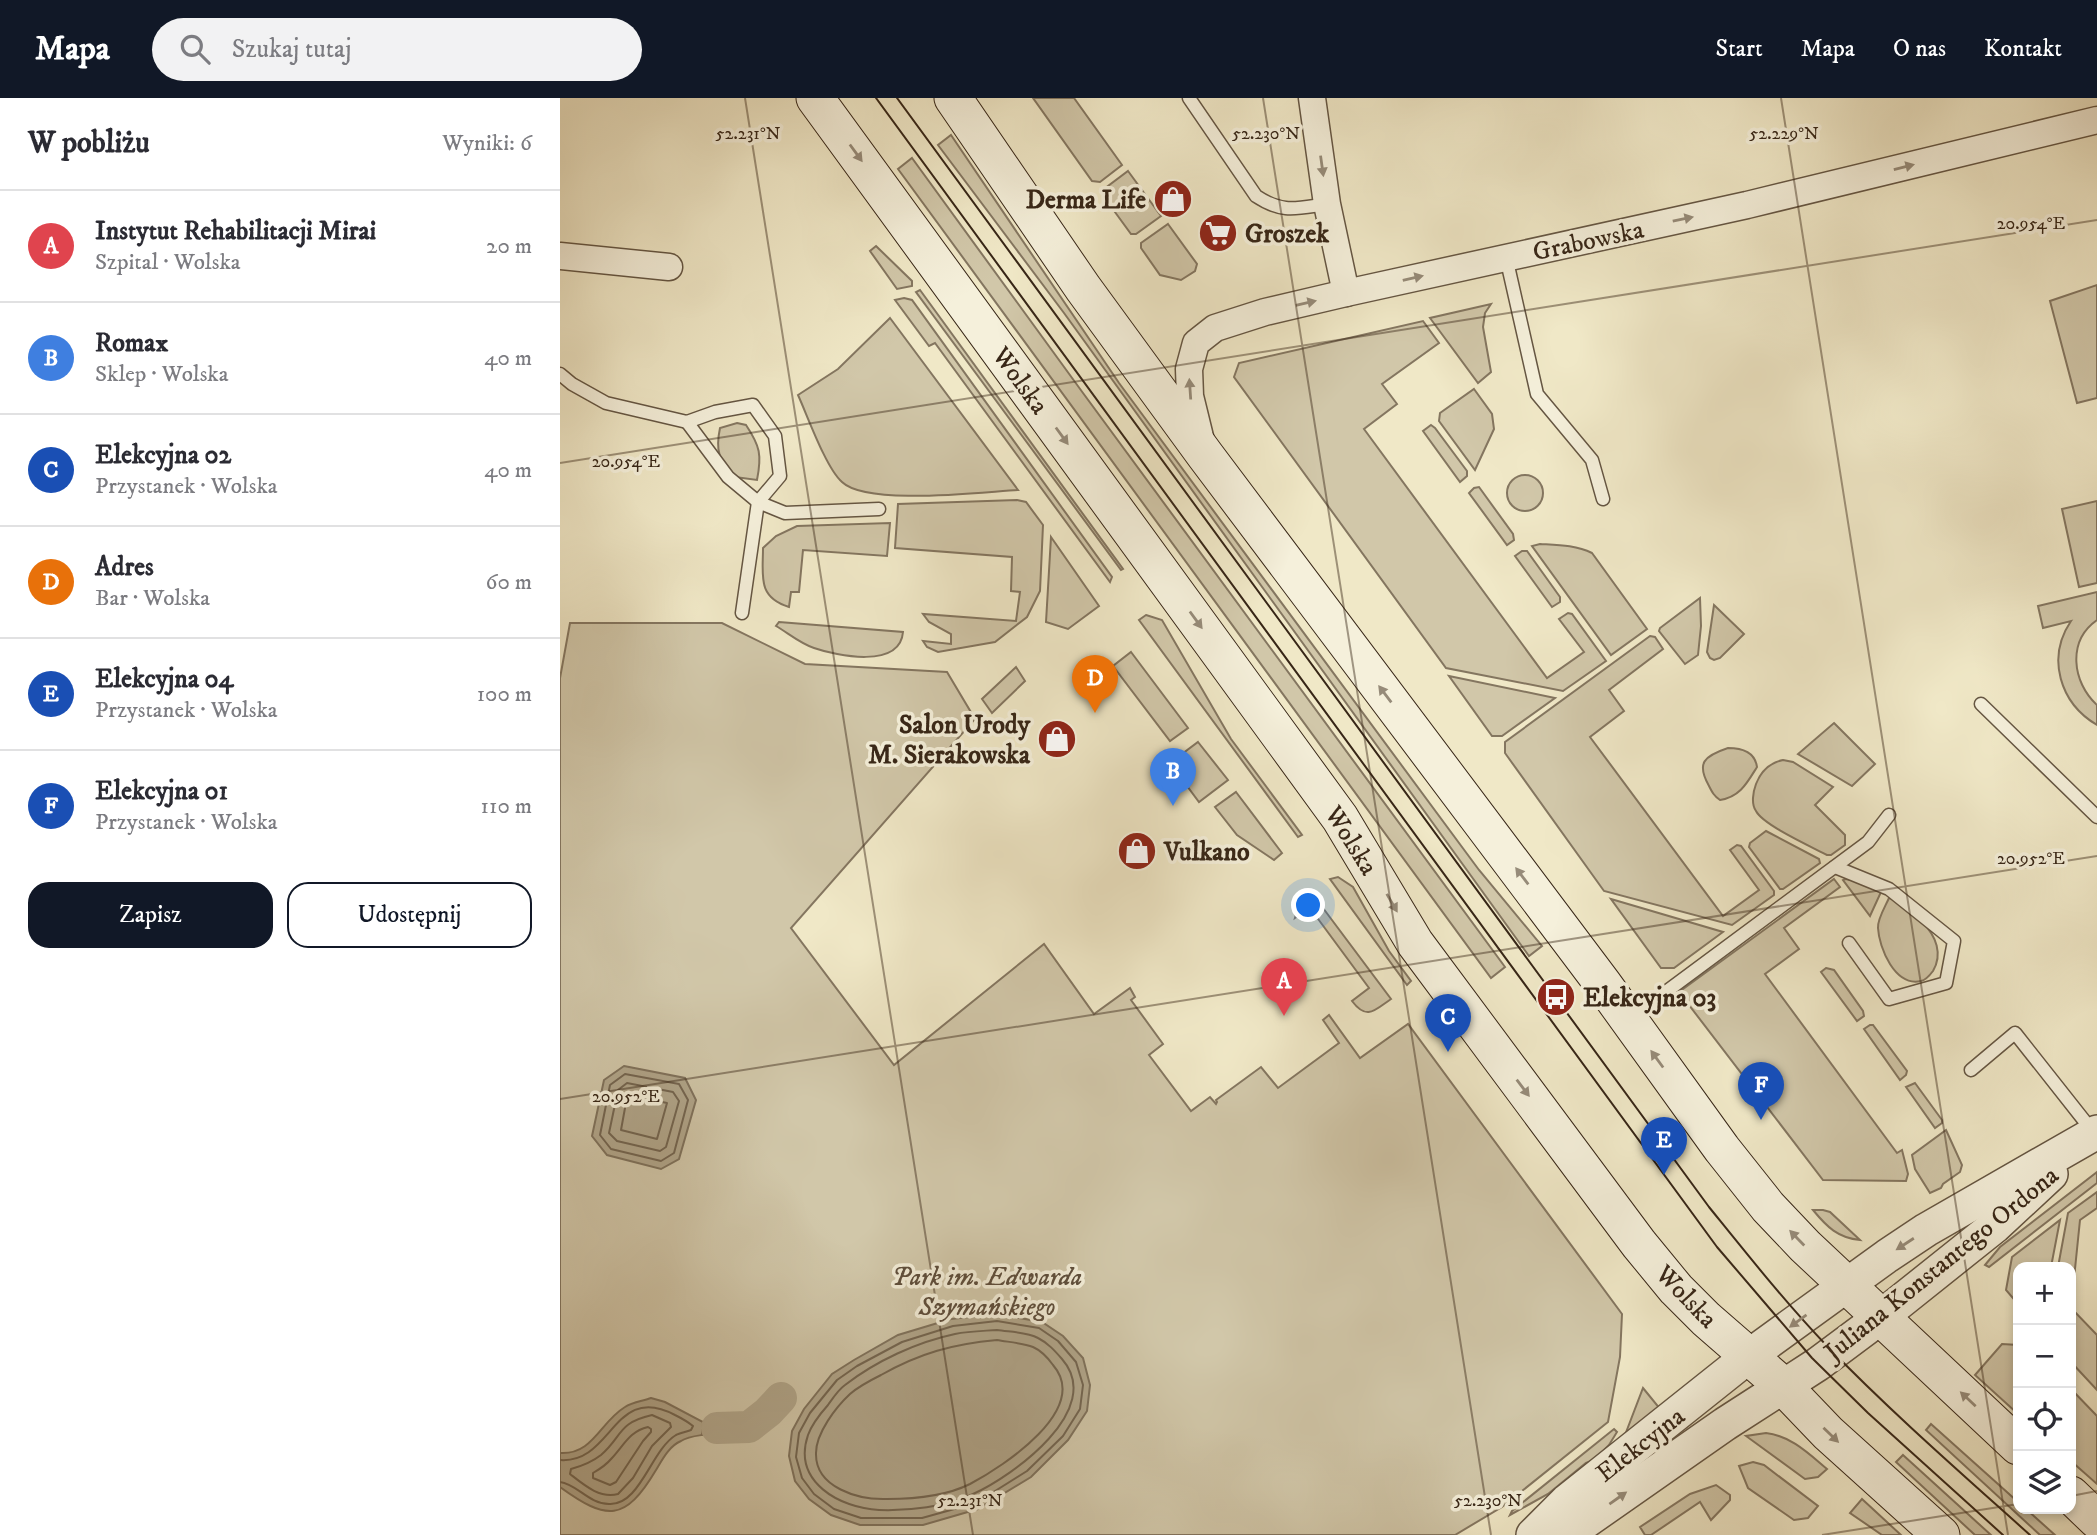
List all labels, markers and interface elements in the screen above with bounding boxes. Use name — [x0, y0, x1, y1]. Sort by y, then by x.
search box — [152, 18, 642, 81]
text: Mapa — [35, 29, 110, 70]
icon: search — [176, 30, 214, 68]
text: Szukaj tutaj — [232, 33, 351, 66]
text: Start — [1716, 34, 1763, 64]
text: Mapa — [1801, 34, 1855, 64]
text: O nas — [1893, 34, 1946, 64]
text: Kontakt — [1984, 34, 2062, 64]
text: 52.231°N — [715, 123, 781, 145]
text: 52.230°N — [1232, 123, 1300, 145]
text: 52.229°N — [1749, 123, 1819, 145]
text: W pobliżu — [28, 125, 150, 162]
text: Wyniki: 6 — [442, 129, 532, 158]
one-way arrow — [848, 144, 862, 162]
one-way arrow — [1316, 155, 1327, 177]
one-way arrow — [1894, 161, 1916, 172]
shop icon: Derma Life — [1152, 178, 1194, 220]
place label: Derma Life — [1026, 184, 1146, 217]
supermarket icon: Groszek — [1197, 212, 1239, 254]
one-way arrow — [1672, 213, 1694, 224]
text: 20.954°E — [1997, 213, 2066, 235]
street label: Grabowska — [1530, 214, 1647, 269]
text: Instytut Rehabilitacji Mirai — [95, 215, 376, 248]
place label: Groszek — [1245, 218, 1330, 251]
text: A — [44, 232, 58, 261]
text: 20 m — [486, 232, 532, 261]
text: Szpital · Wolska — [95, 248, 241, 277]
one-way arrow — [1402, 273, 1424, 284]
one-way arrow — [1295, 297, 1317, 308]
text: Romax — [95, 327, 168, 360]
street label: Wolska — [984, 340, 1055, 421]
text: B — [44, 344, 58, 373]
text: 40 m — [484, 344, 532, 373]
text: Sklep · Wolska — [95, 360, 229, 389]
one-way arrow — [1184, 378, 1195, 400]
one-way arrow — [1055, 427, 1069, 445]
text: Elekcyjna 02 — [95, 439, 231, 472]
text: 20.954°E — [592, 451, 661, 473]
text: C — [43, 456, 59, 485]
text: 40 m — [484, 456, 532, 485]
text: Przystanek · Wolska — [95, 472, 278, 501]
text: Adres — [95, 551, 154, 584]
text: D — [42, 568, 60, 597]
text: 60 m — [485, 568, 532, 597]
text: Bar · Wolska — [95, 584, 210, 613]
one-way arrow — [1189, 611, 1203, 629]
pin: D — [1072, 655, 1118, 713]
text: Elekcyjna 04 — [95, 663, 233, 696]
text: E — [43, 680, 59, 709]
text: 100 m — [477, 680, 532, 709]
one-way arrow — [1378, 685, 1392, 704]
text: Przystanek · Wolska — [95, 696, 278, 725]
place label: Salon Urody M. Sierakowska — [868, 709, 1031, 772]
shop icon: Salon Urody M. Sierakowska — [1036, 718, 1078, 760]
pin: B — [1150, 748, 1196, 806]
text: Elekcyjna 01 — [95, 775, 228, 808]
text: F — [44, 792, 58, 821]
text: 110 m — [481, 792, 532, 821]
street label: Wolska — [1316, 799, 1385, 882]
text: Przystanek · Wolska — [95, 808, 278, 837]
shop icon: Vulkano — [1116, 830, 1158, 872]
place label: Vulkano — [1163, 836, 1250, 869]
text: 20.952°E — [1997, 848, 2065, 870]
one-way arrow — [1515, 867, 1529, 885]
button: Zapisz — [28, 882, 273, 948]
button: Udostępnij — [287, 882, 532, 948]
your location — [1291, 888, 1325, 922]
one-way arrow — [1385, 893, 1397, 913]
pin: A — [1261, 958, 1307, 1016]
bus stop icon: Elekcyjna 03 — [1535, 976, 1577, 1018]
place label: Elekcyjna 03 — [1583, 982, 1716, 1015]
pin: C — [1425, 994, 1471, 1052]
one-way arrow — [1650, 1050, 1664, 1068]
pin: F — [1738, 1062, 1784, 1120]
one-way arrow — [1516, 1079, 1530, 1097]
text: 20.952°E — [592, 1086, 660, 1108]
pin: E — [1641, 1117, 1687, 1175]
street label: Juliana Konstantego Ordona — [1816, 1159, 2066, 1370]
one-way arrow — [1790, 1230, 1806, 1247]
one-way arrow — [1895, 1237, 1914, 1250]
street label: Wolska — [1647, 1258, 1724, 1336]
park label: Park im. Edwarda Szymańskiego — [892, 1261, 1082, 1324]
map controls — [2013, 1262, 2076, 1514]
button: + — [2013, 1262, 2076, 1325]
one-way arrow — [1789, 1314, 1807, 1328]
button: − — [2013, 1325, 2076, 1388]
button: locate — [2013, 1388, 2076, 1451]
one-way arrow — [1960, 1391, 1977, 1408]
street label: Elekcyjna — [1590, 1400, 1692, 1490]
one-way arrow — [1822, 1426, 1839, 1442]
button: layers — [2013, 1451, 2076, 1514]
text: 52.231°N — [937, 1490, 1003, 1512]
text: 52.230°N — [1454, 1490, 1522, 1512]
one-way arrow — [1609, 1491, 1627, 1505]

